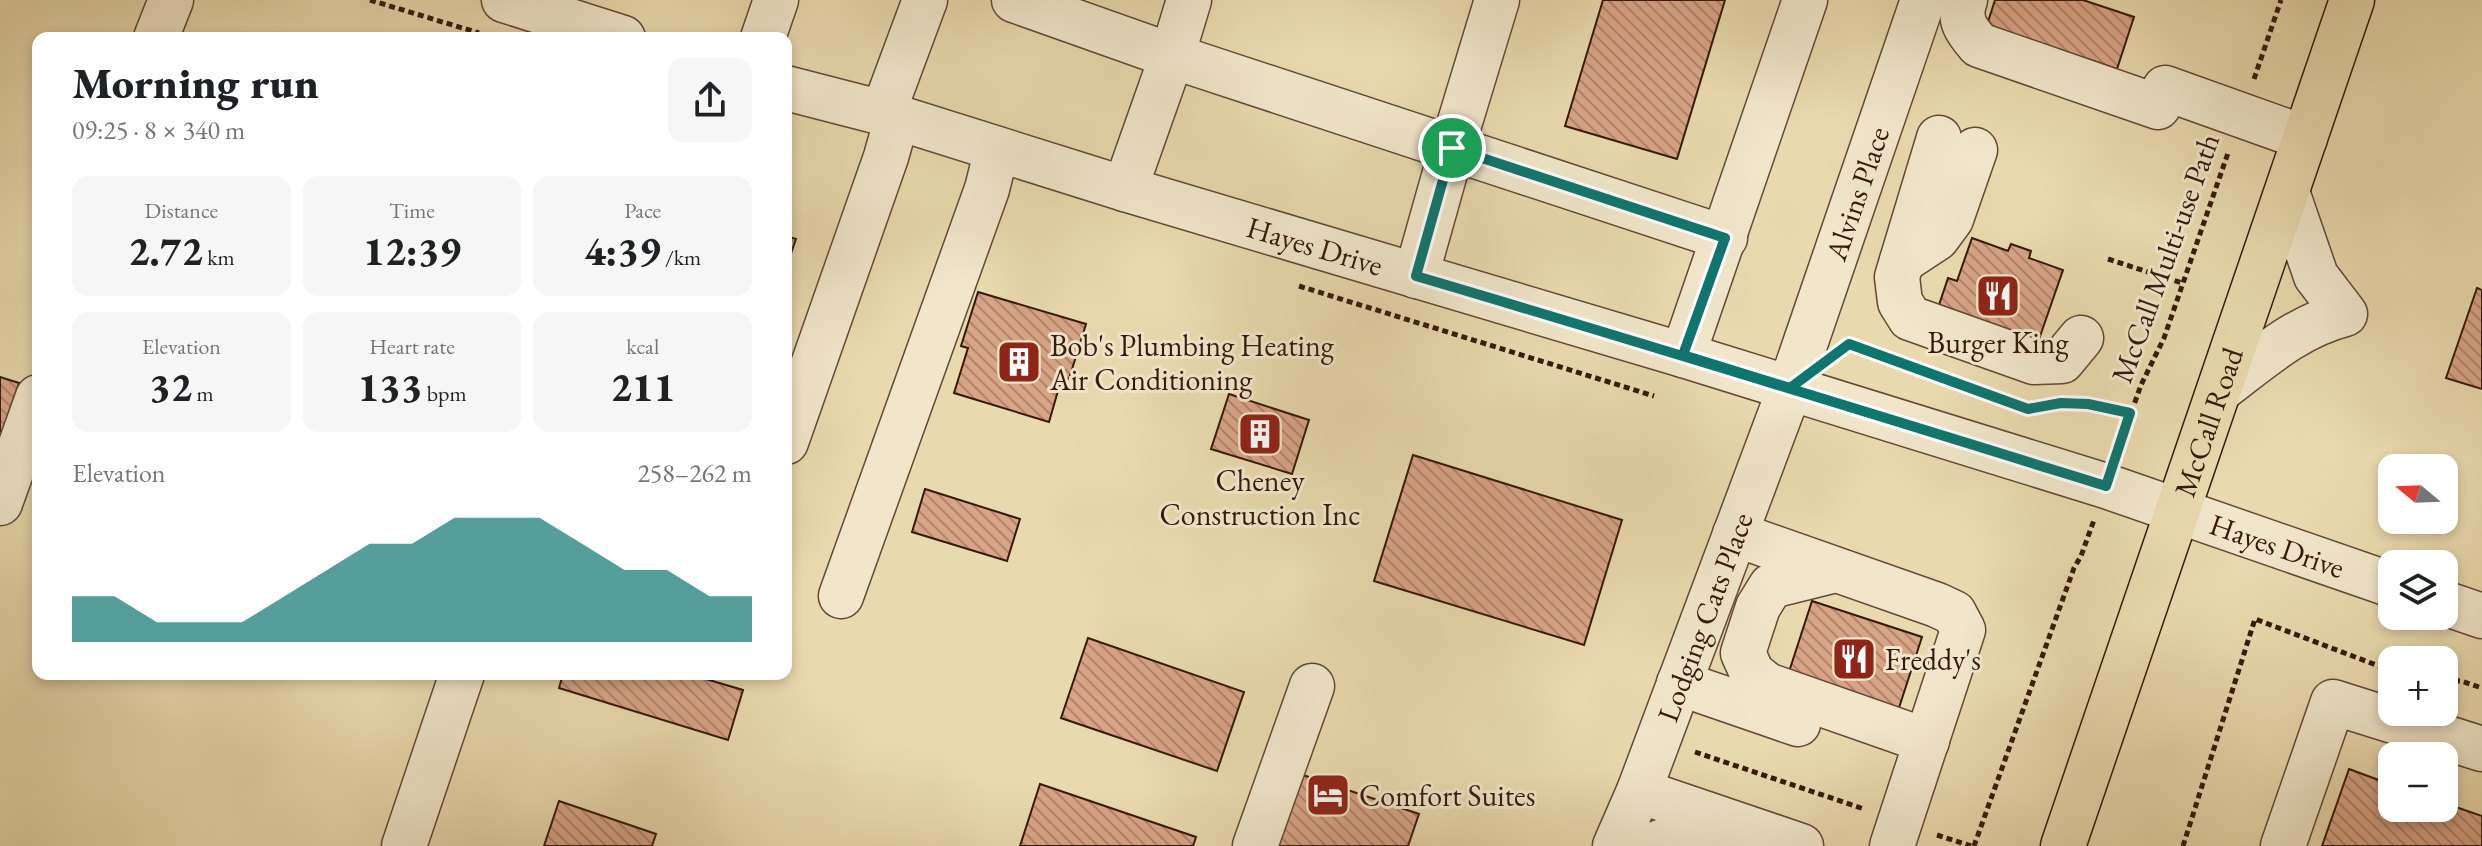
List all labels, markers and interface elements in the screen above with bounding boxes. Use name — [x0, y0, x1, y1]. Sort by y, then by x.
text: Morning run — [72, 54, 319, 111]
button: share — [668, 58, 752, 142]
text: 09:25 · 8 × 340 m — [72, 113, 245, 147]
pin — [1418, 114, 1486, 182]
street label: Alvins Place — [1815, 121, 1898, 267]
icon: arrive — [1430, 126, 1474, 170]
street label: McCall Multi-use Path — [2102, 128, 2228, 388]
text: Distance — [145, 196, 218, 225]
text: Time — [389, 196, 435, 225]
text: Pace — [624, 196, 661, 225]
street label: Hayes Drive — [1242, 207, 1388, 284]
text: 2.72 — [128, 225, 203, 277]
text: 12:39 — [363, 225, 461, 277]
text: 4:39 — [584, 225, 661, 277]
text: km — [203, 243, 235, 272]
text: /km — [661, 243, 701, 272]
restaurant icon: Burger King — [1974, 272, 2022, 320]
place label: Burger King — [1928, 323, 2069, 362]
place label: Bob's Plumbing Heating Air Conditioning — [1049, 326, 1335, 399]
text: Elevation — [142, 332, 221, 361]
text: Heart rate — [369, 332, 455, 361]
text: kcal — [626, 332, 659, 361]
building icon: Bob's Plumbing Heating Air Conditioning — [995, 338, 1043, 386]
street label: McCall Road — [2164, 342, 2252, 502]
text: 32 — [149, 361, 192, 413]
text: 133 — [357, 361, 422, 413]
text: 211 — [610, 361, 675, 413]
text: m — [192, 379, 214, 408]
text: bpm — [422, 379, 467, 408]
building icon: Cheney Construction Inc — [1236, 410, 1284, 458]
north arrow — [2378, 454, 2458, 534]
map controls — [2378, 454, 2458, 822]
text: Elevation — [72, 456, 166, 490]
text: 258–262 m — [637, 456, 752, 490]
place label: Cheney Construction Inc — [1160, 461, 1360, 534]
street label: Hayes Drive — [2205, 504, 2350, 587]
street label: Lodging Cats Place — [1647, 507, 1761, 727]
button: layers — [2378, 550, 2458, 630]
restaurant icon: Freddy's — [1830, 635, 1878, 683]
place label: Freddy's — [1885, 640, 1981, 679]
button: + — [2378, 646, 2458, 726]
button: − — [2378, 742, 2458, 822]
hotel icon: Comfort Suites — [1304, 771, 1352, 819]
place label: Comfort Suites — [1359, 776, 1536, 815]

